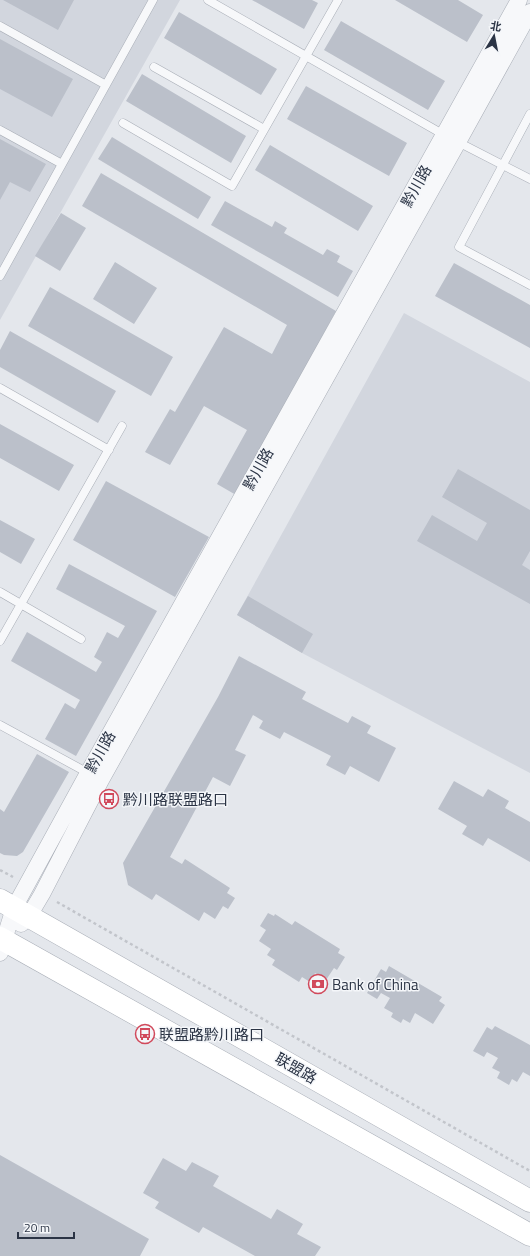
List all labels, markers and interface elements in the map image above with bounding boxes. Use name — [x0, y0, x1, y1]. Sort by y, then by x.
north arrow — [474, 16, 514, 56]
text: 北 — [489, 17, 503, 35]
street label: 黔川路 — [395, 161, 437, 211]
street label: 黔川路 — [237, 444, 279, 494]
street label: 黔川路 — [79, 727, 121, 777]
bus stop icon: 黔川路联盟路口 — [98, 788, 120, 810]
place label: 黔川路联盟路口 — [123, 788, 228, 811]
bank icon: Bank of China — [307, 973, 329, 995]
place label: Bank of China — [332, 973, 419, 996]
bus stop icon: 联盟路黔川路口 — [134, 1023, 156, 1045]
place label: 联盟路黔川路口 — [159, 1023, 264, 1046]
street label: 联盟路 — [271, 1047, 321, 1089]
scale bar — [18, 1214, 74, 1240]
text: 20 m — [24, 1218, 50, 1237]

